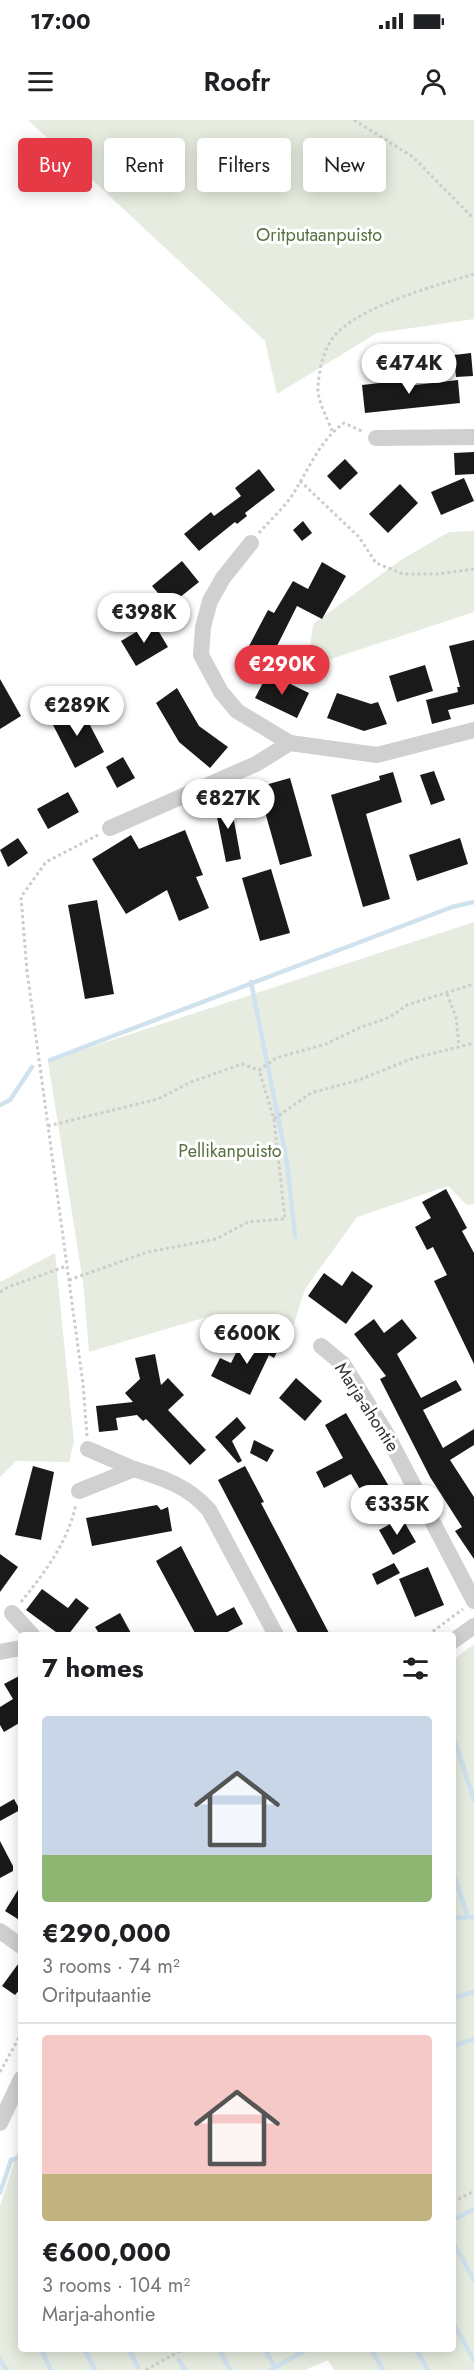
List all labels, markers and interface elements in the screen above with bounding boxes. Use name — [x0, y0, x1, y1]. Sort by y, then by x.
text: 17:00 — [30, 5, 91, 37]
text: Roofr — [203, 62, 271, 101]
icon: menu — [24, 65, 57, 98]
icon: person — [417, 65, 450, 98]
chip: Buy — [18, 138, 92, 192]
chip: Rent — [104, 138, 185, 192]
chip: Filters — [197, 138, 291, 192]
chip: New — [303, 138, 386, 192]
park label: Oritputaanpuisto — [256, 222, 382, 248]
pin: €474K — [367, 344, 451, 395]
text: €474K — [375, 349, 443, 378]
pin: €398K — [102, 593, 186, 644]
text: €398K — [111, 598, 177, 627]
pin: €290K — [240, 645, 324, 696]
text: €290K — [249, 650, 315, 679]
pin: €289K — [35, 686, 119, 737]
text: €289K — [44, 691, 110, 720]
pin: €827K — [186, 779, 270, 830]
text: €827K — [196, 784, 260, 813]
park label: Pellikanpuisto — [178, 1138, 282, 1164]
pin: €600K — [205, 1314, 289, 1365]
text: €600K — [214, 1319, 280, 1348]
street label: Marja-ahontie — [328, 1357, 406, 1457]
pin: €335K — [355, 1485, 439, 1536]
text: €335K — [365, 1490, 429, 1519]
text: 7 homes — [42, 1649, 144, 1687]
icon: filters — [399, 1652, 432, 1685]
icon: home — [183, 1755, 291, 1863]
text: €290,000 — [42, 1914, 171, 1952]
text: 3 rooms · 74 m² — [42, 1952, 180, 1981]
text: Oritputaantie — [42, 1981, 151, 2010]
icon: home — [183, 2074, 291, 2182]
text: €600,000 — [42, 2233, 171, 2271]
text: 3 rooms · 104 m² — [42, 2271, 190, 2300]
text: Marja-ahontie — [42, 2300, 155, 2329]

